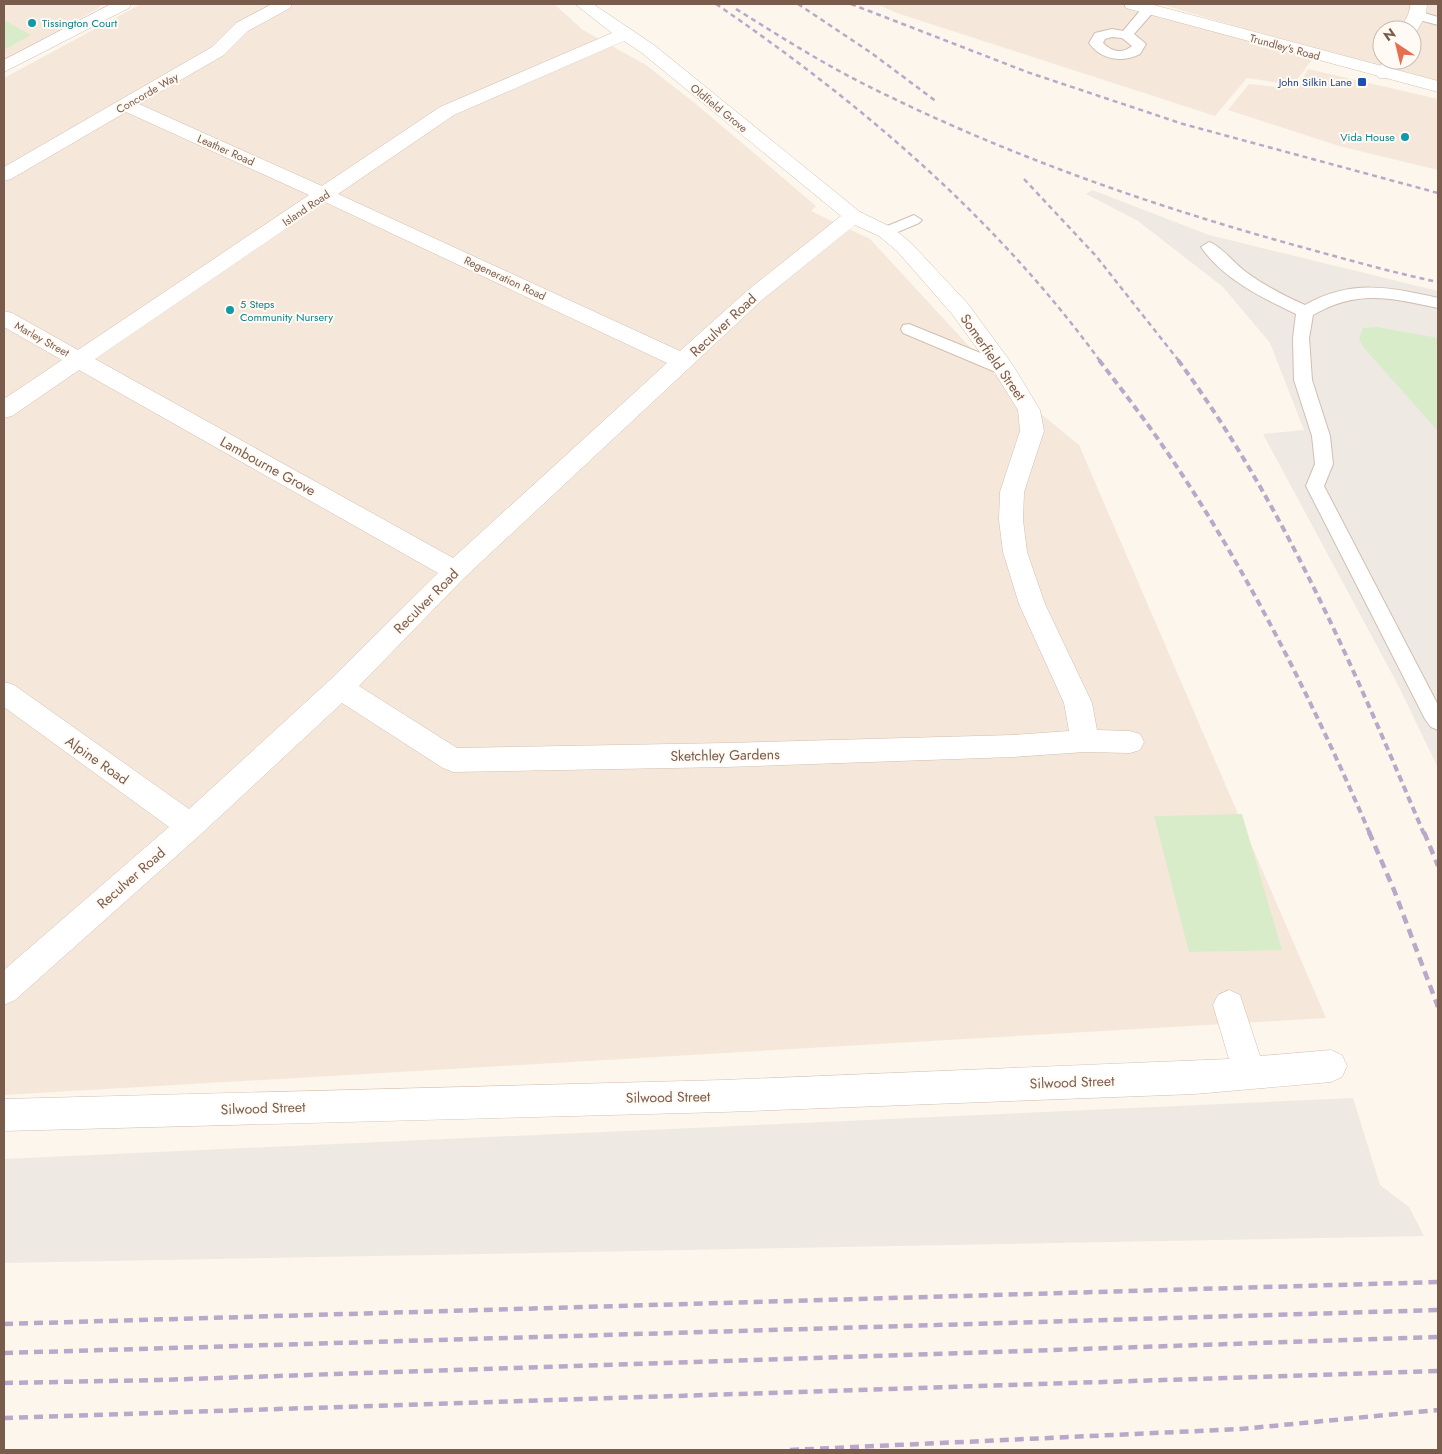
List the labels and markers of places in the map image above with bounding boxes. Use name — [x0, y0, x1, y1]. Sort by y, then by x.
place label: Tissington Court — [42, 15, 118, 31]
marker: Tissington Court — [26, 17, 38, 29]
place label: John Silkin Lane — [1277, 74, 1352, 90]
marker: John Silkin Lane — [1356, 76, 1368, 88]
place label: Vida House — [1340, 129, 1395, 145]
marker: Vida House — [1399, 131, 1411, 143]
place label: 5 Steps Community Nursery — [240, 296, 333, 325]
marker: 5 Steps Community Nursery — [224, 304, 236, 316]

